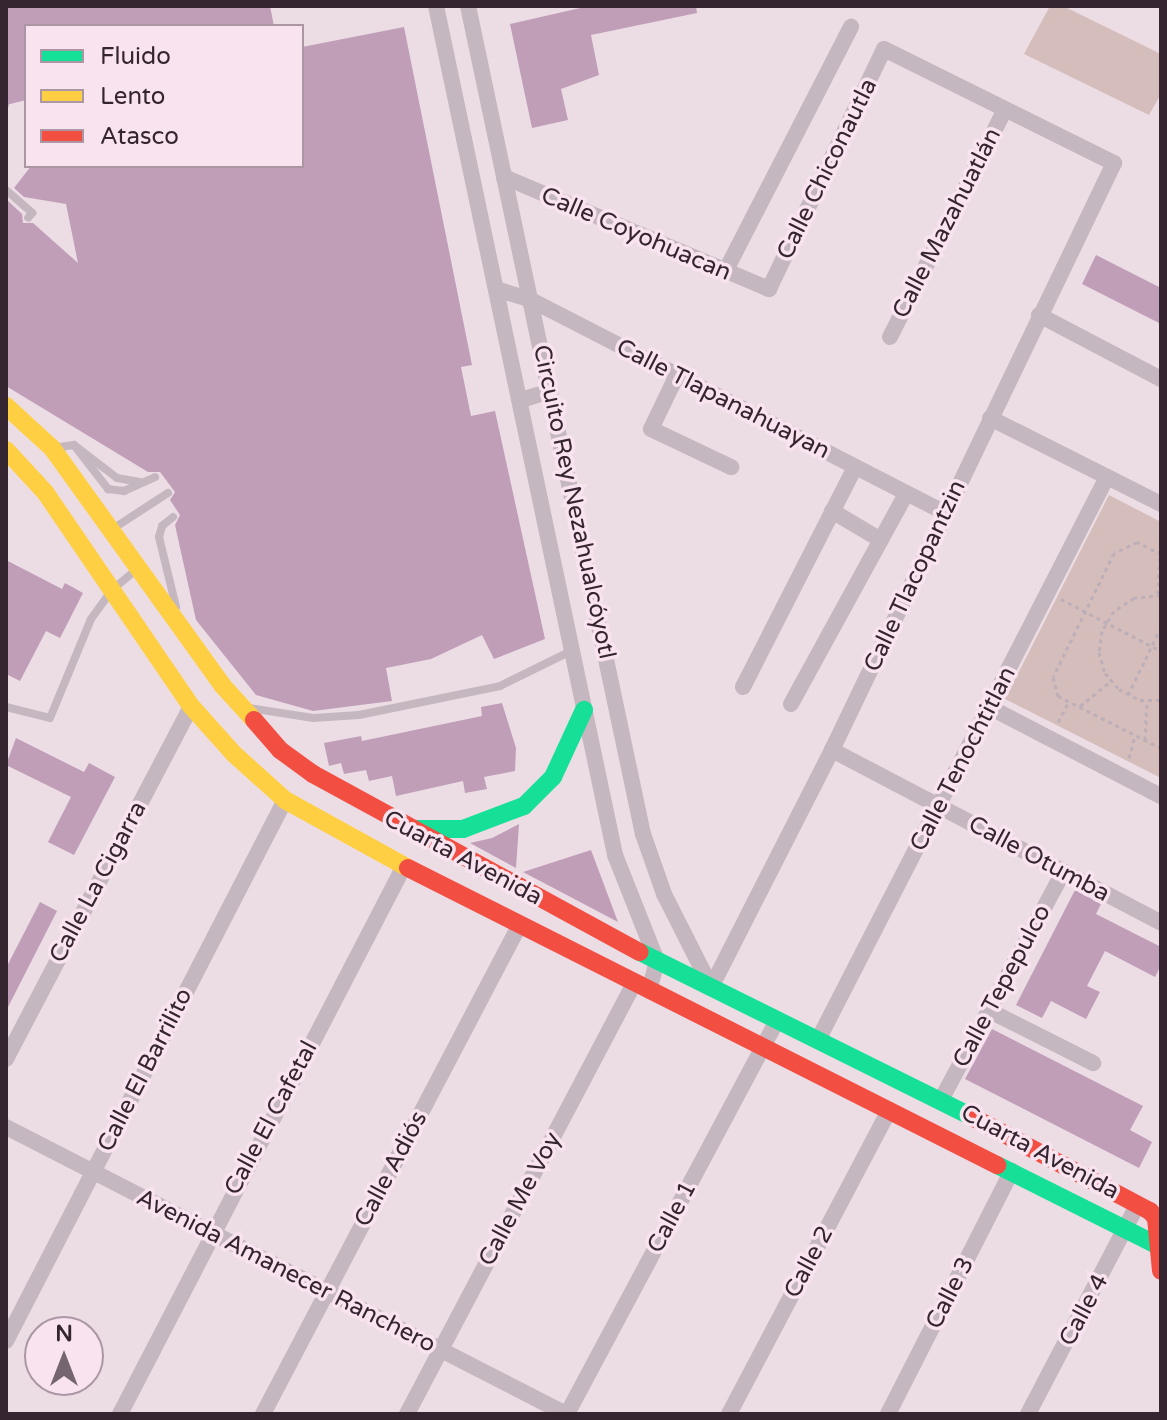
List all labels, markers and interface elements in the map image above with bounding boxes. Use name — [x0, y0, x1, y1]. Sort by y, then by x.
legend — [24, 24, 304, 168]
text: Fluido — [100, 42, 171, 71]
street label: Calle Chiconautla — [771, 74, 883, 264]
text: Lento — [100, 82, 165, 111]
text: Atasco — [100, 122, 179, 151]
street label: Calle Mazahuatlán — [887, 123, 1007, 323]
street label: Calle Coyohuacan — [537, 181, 735, 287]
street label: Calle Tlapanahuayan — [611, 333, 835, 465]
street label: Circuito Rey Nezahualcóyotl — [527, 342, 621, 662]
street label: Calle Tlacopantzin — [858, 476, 972, 676]
street label: Calle Tenochtitlan — [904, 662, 1022, 856]
street label: Calle La Cigarra — [43, 796, 153, 968]
street label: Cuarta Avenida — [379, 804, 547, 912]
street label: Calle Otumba — [963, 810, 1115, 908]
street label: Calle Tepepulco — [947, 900, 1057, 1072]
street label: Calle El Barrilito — [91, 983, 199, 1157]
street label: Calle El Cafetal — [218, 1036, 324, 1200]
street label: Cuarta Avenida — [956, 1098, 1124, 1206]
street label: Calle Adiós — [349, 1106, 433, 1232]
street label: Calle Me Voy — [473, 1127, 567, 1271]
street label: Calle 1 — [641, 1176, 703, 1258]
street label: Avenida Amanecer Ranchero — [132, 1183, 440, 1359]
street label: Calle 2 — [778, 1221, 840, 1303]
street label: Calle 3 — [920, 1252, 980, 1334]
street label: Calle 4 — [1053, 1269, 1115, 1351]
north arrow — [24, 1316, 104, 1396]
text: N — [55, 1321, 73, 1347]

